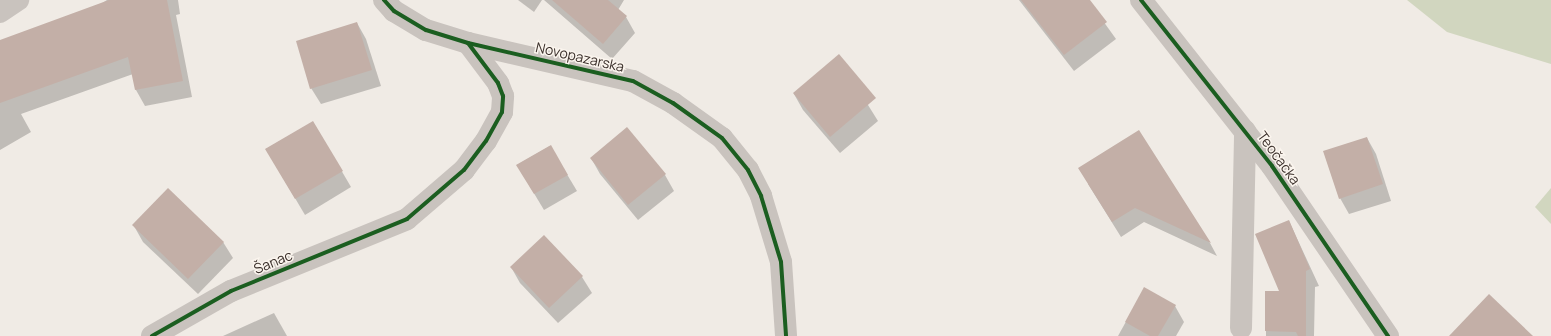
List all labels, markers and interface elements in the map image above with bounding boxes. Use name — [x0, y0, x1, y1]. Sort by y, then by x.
street label: Novopazarska — [534, 39, 626, 75]
street label: Teočačka — [1254, 128, 1304, 188]
street label: Šanac — [251, 247, 295, 277]

